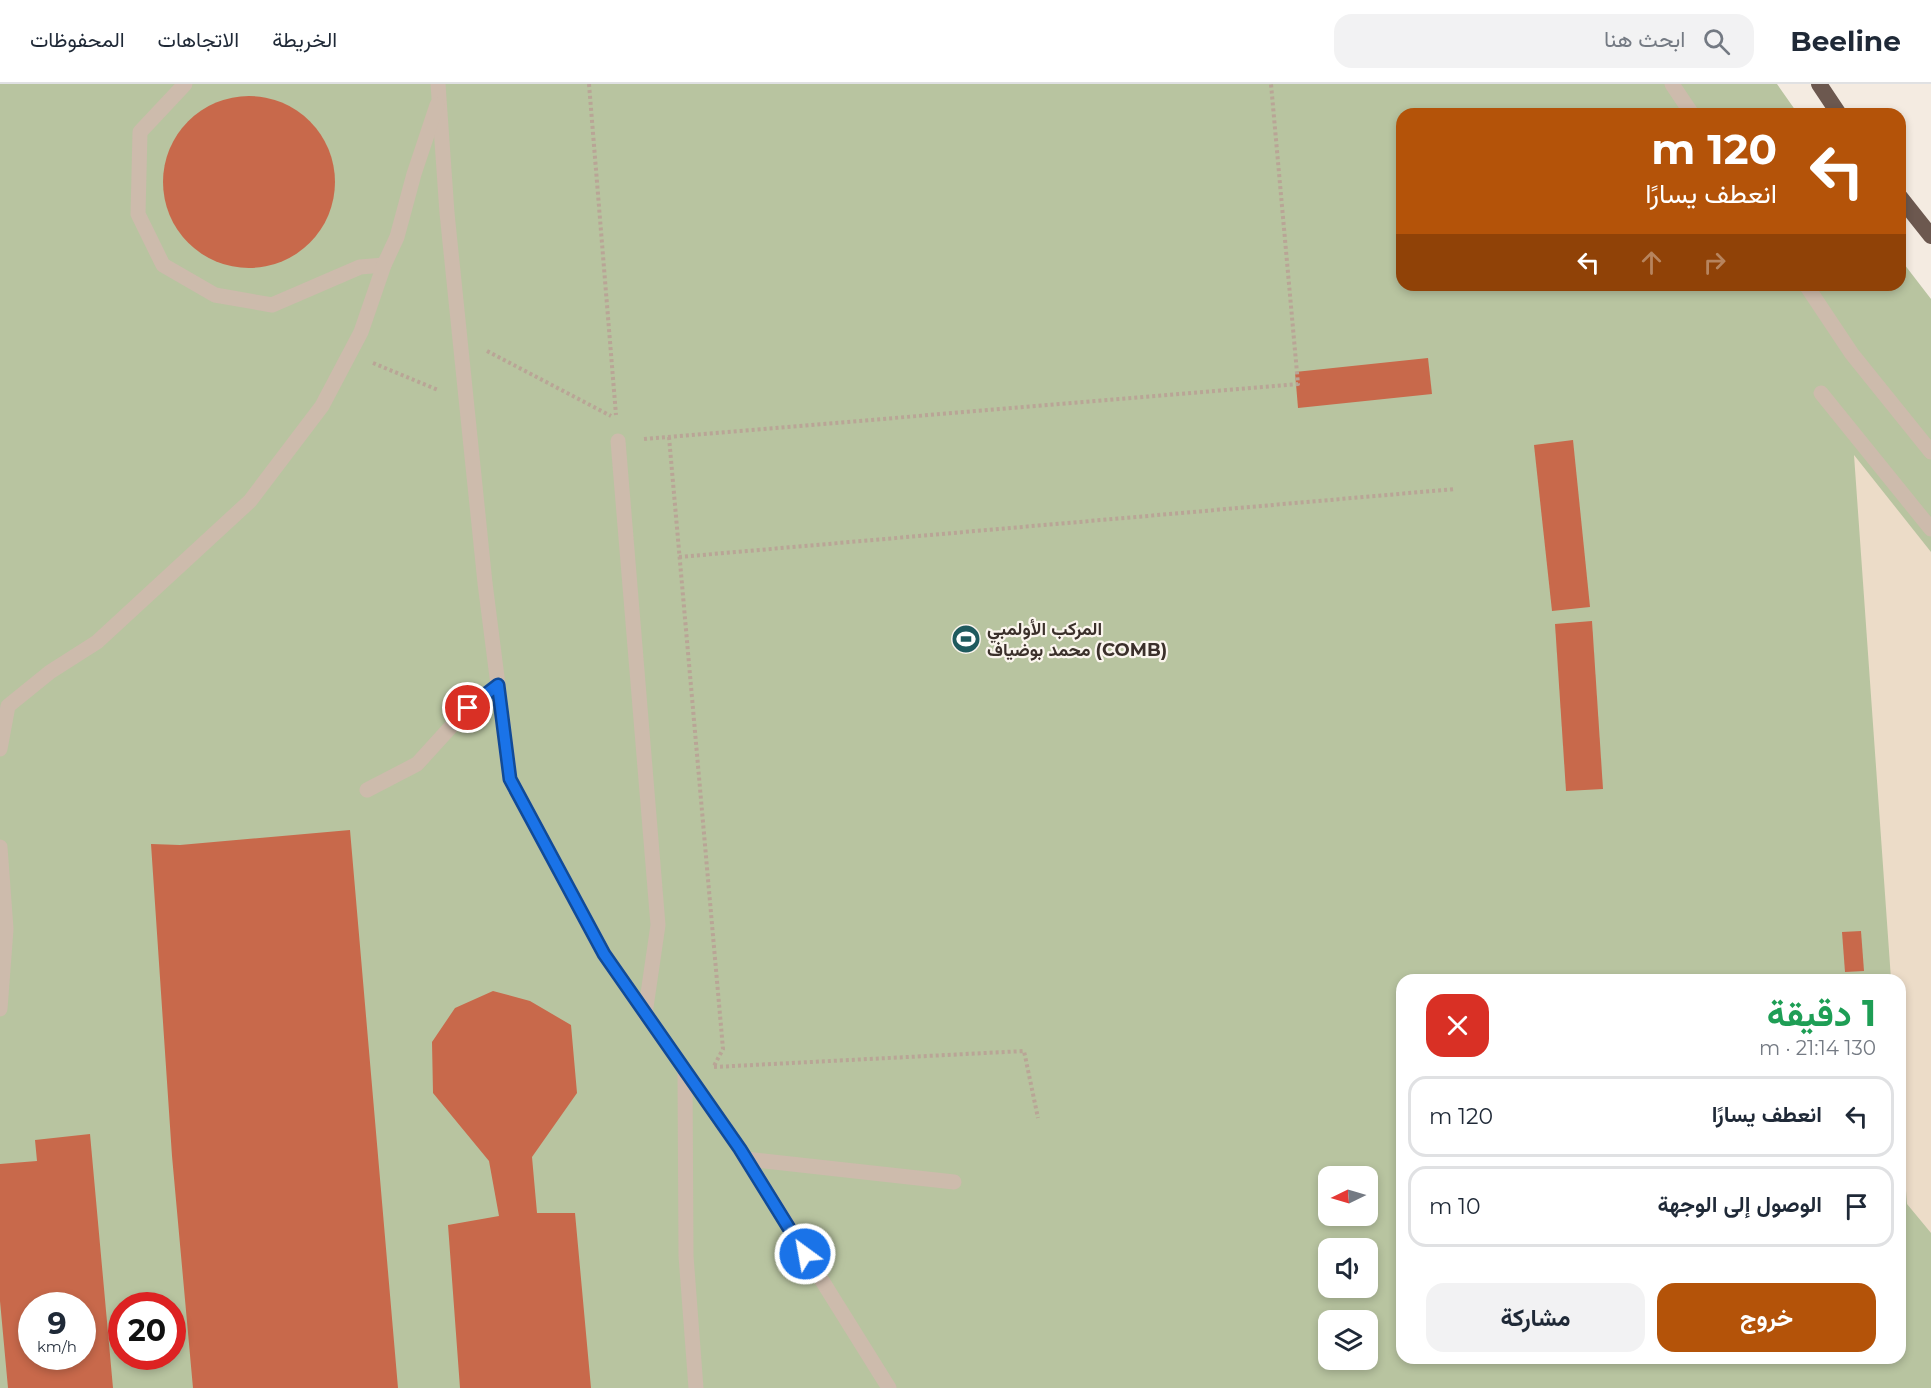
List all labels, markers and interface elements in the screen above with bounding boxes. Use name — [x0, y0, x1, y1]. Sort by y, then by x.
search box — [1334, 14, 1754, 68]
text: Beeline — [1790, 24, 1901, 58]
icon: search — [1700, 25, 1733, 58]
text: ابحث هنا — [1604, 26, 1685, 53]
text: المحفوظات — [30, 27, 125, 52]
text: الاتجاهات — [158, 27, 239, 52]
text: الخريطة — [272, 27, 337, 52]
text: 120 m — [1651, 123, 1777, 175]
icon: left — [1798, 132, 1876, 210]
text: انعطف يسارًا — [1645, 177, 1777, 210]
icon: left — [1572, 246, 1605, 279]
icon: ahead — [1635, 246, 1668, 279]
icon: right — [1698, 246, 1731, 279]
place label: المركب الأولمبي محمد بوضياف (COMB) — [987, 618, 1167, 661]
sports icon: المركب الأولمبي محمد بوضياف (COMB) — [950, 623, 982, 655]
pin — [442, 682, 493, 733]
icon: arrive — [451, 691, 484, 724]
text: 1 دقيقة — [1767, 991, 1876, 1035]
button: close — [1426, 994, 1489, 1057]
text: 130 m · 21:14 — [1759, 1036, 1876, 1060]
icon: left — [1840, 1100, 1873, 1133]
text: انعطف يسارًا — [1712, 1101, 1822, 1128]
text: 120 m — [1429, 1103, 1493, 1130]
north arrow — [1318, 1166, 1378, 1226]
map controls — [1318, 1166, 1378, 1370]
icon: arrive — [1840, 1190, 1873, 1223]
text: الوصول إلى الوجهة — [1657, 1191, 1822, 1218]
text: 10 m — [1429, 1193, 1481, 1220]
position arrow — [773, 1222, 837, 1286]
button: sound — [1318, 1238, 1378, 1298]
button: مشاركة — [1426, 1283, 1645, 1352]
button: خروج — [1657, 1283, 1876, 1352]
speed limit sign: 20 — [108, 1292, 186, 1370]
text: 9 — [47, 1305, 67, 1342]
button: layers — [1318, 1310, 1378, 1370]
text: km/h — [37, 1337, 77, 1356]

